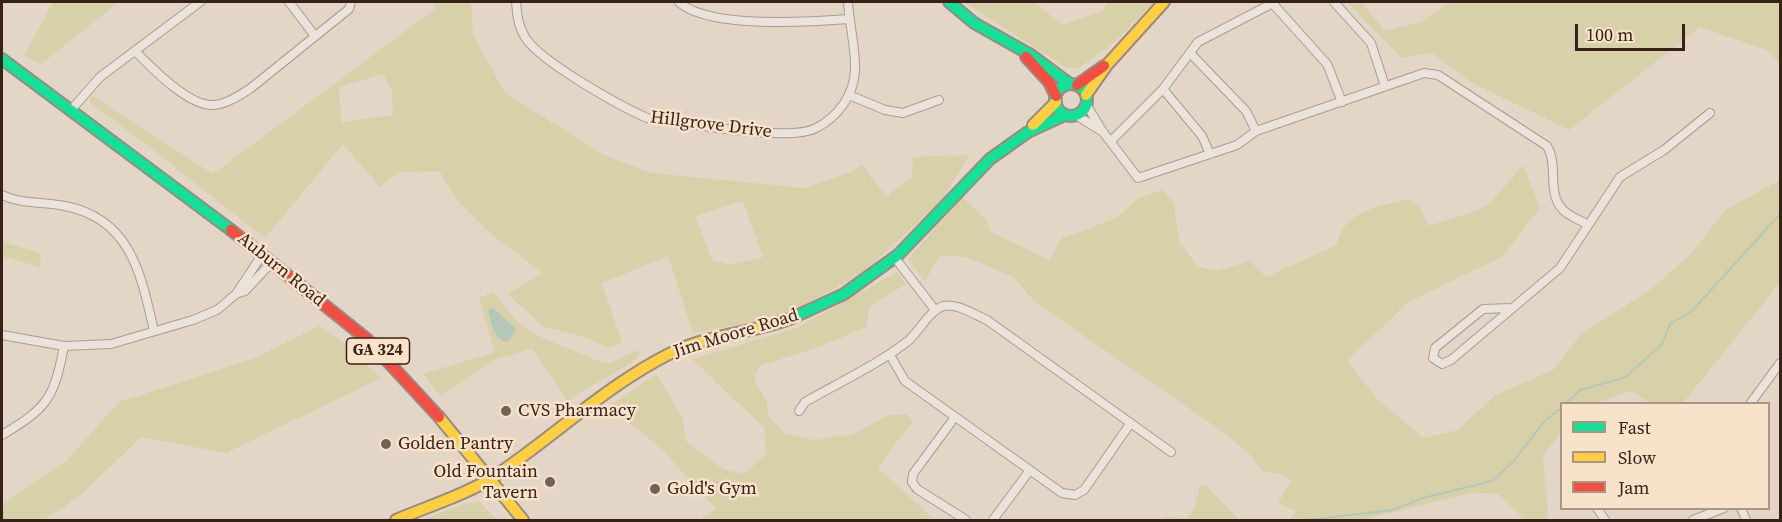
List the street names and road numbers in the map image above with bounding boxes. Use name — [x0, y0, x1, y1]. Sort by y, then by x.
street label: Hillgrove Drive — [649, 107, 773, 143]
street label: Auburn Road — [233, 228, 329, 312]
street label: Jim Moore Road — [671, 305, 801, 363]
road number: GA 324 — [346, 338, 410, 364]

